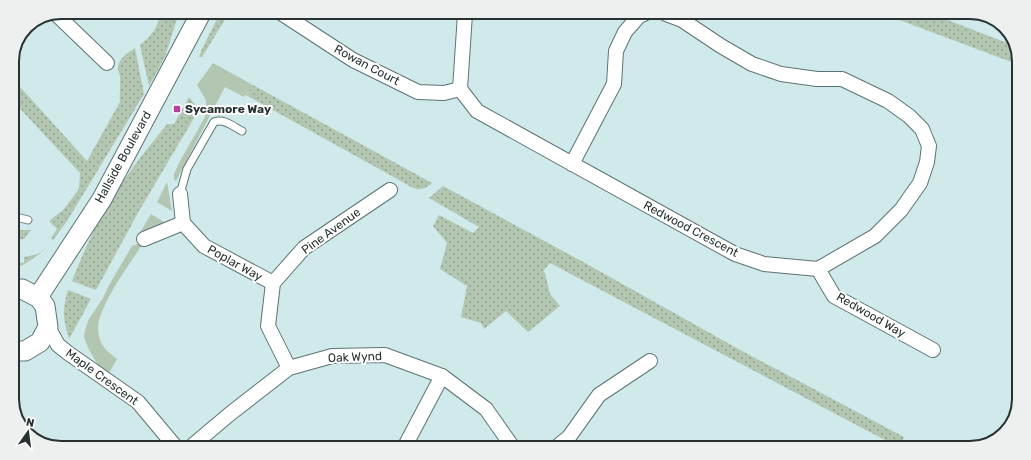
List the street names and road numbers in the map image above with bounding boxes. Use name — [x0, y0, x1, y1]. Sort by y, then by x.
street label: Rowan Court — [332, 42, 402, 88]
street label: Hallside Boulevard — [92, 109, 154, 205]
street label: Redwood Crescent — [641, 198, 741, 260]
street label: Pine Avenue — [299, 205, 363, 257]
street label: Poplar Way — [205, 242, 265, 284]
street label: Redwood Way — [834, 290, 908, 341]
street label: Maple Crescent — [63, 346, 141, 408]
street label: Oak Wynd — [328, 349, 382, 365]

